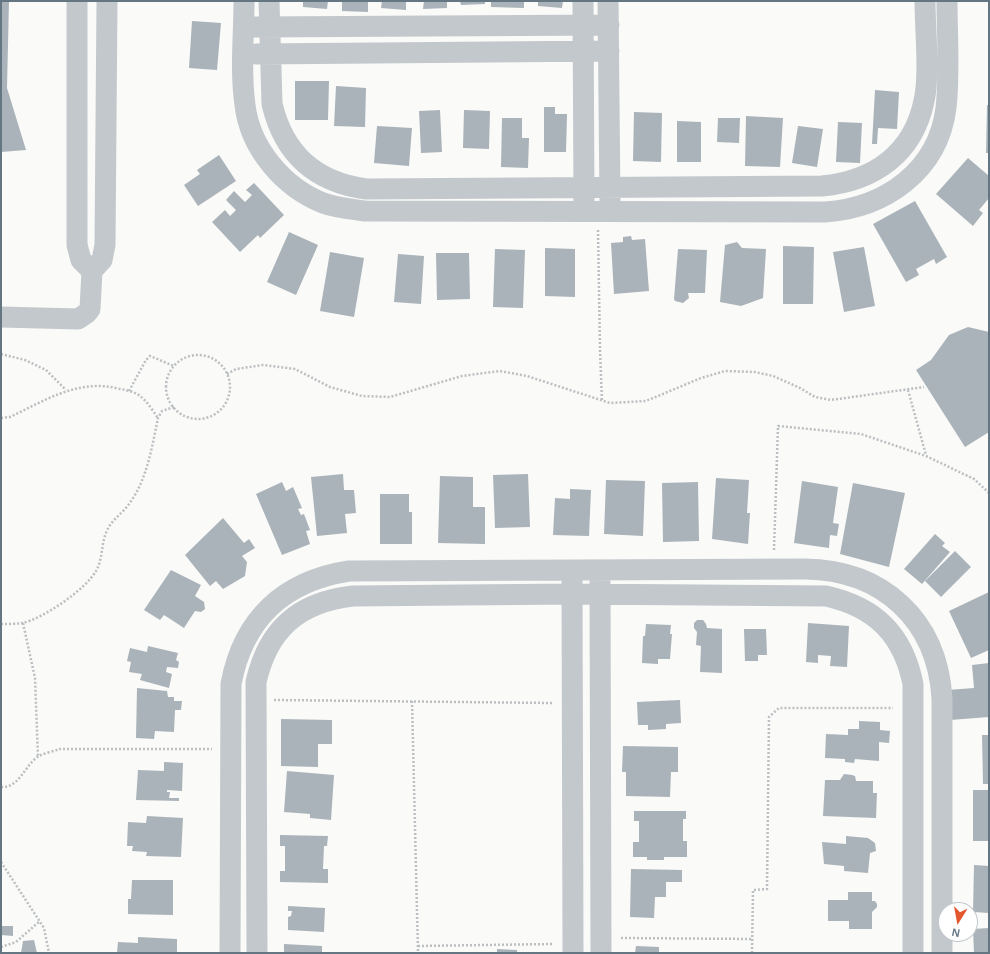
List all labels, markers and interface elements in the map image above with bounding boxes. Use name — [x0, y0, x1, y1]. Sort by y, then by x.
north arrow — [938, 902, 978, 942]
text: N — [951, 926, 961, 939]

